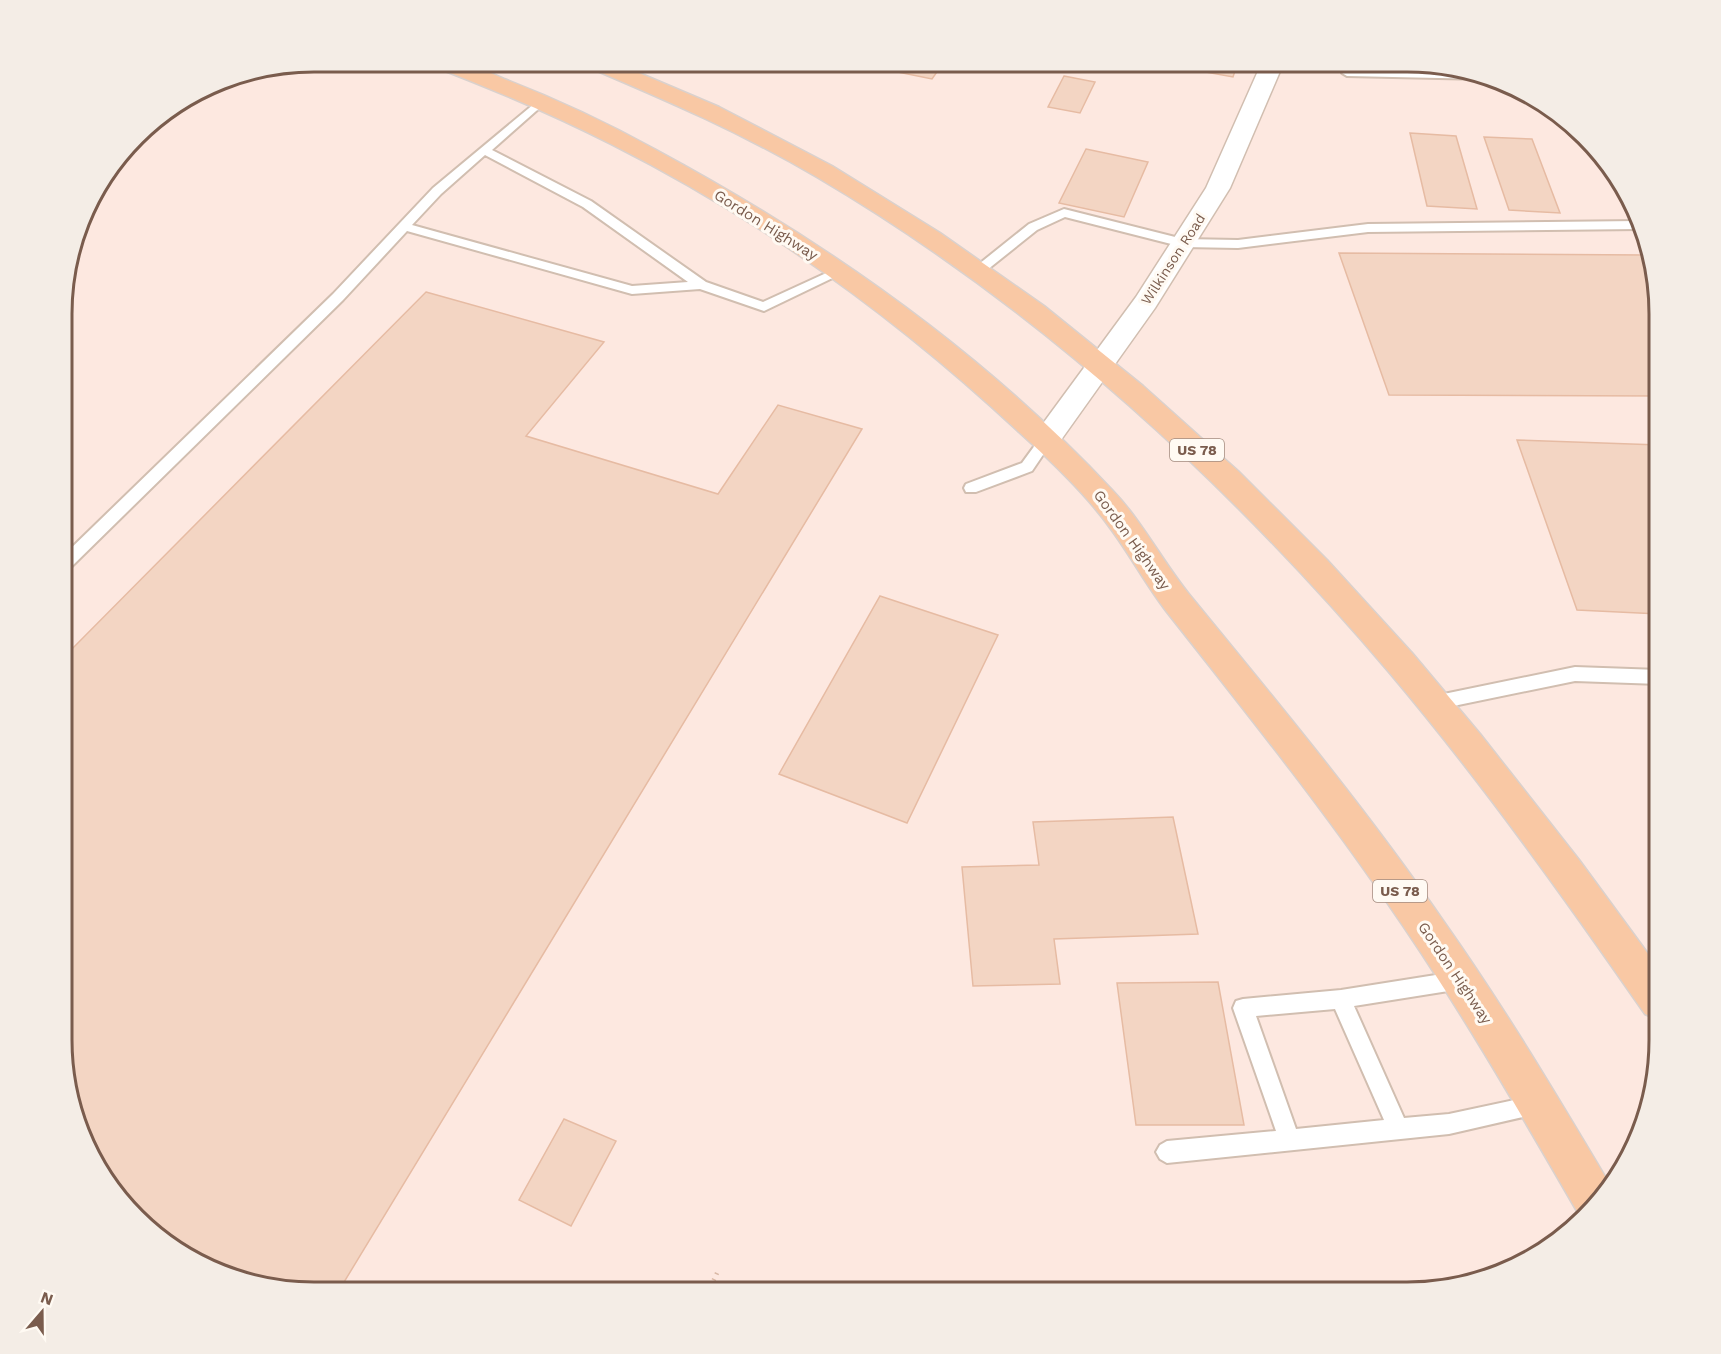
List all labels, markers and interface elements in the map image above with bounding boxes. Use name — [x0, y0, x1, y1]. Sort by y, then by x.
street label: Gordon Highway — [711, 186, 821, 264]
street label: Wilkinson Road — [1138, 211, 1208, 307]
road number: US 78 — [1170, 439, 1224, 461]
street label: Gordon Highway — [1090, 487, 1174, 594]
road number: US 78 — [1373, 880, 1427, 902]
street label: Gordon Highway — [1414, 919, 1496, 1028]
north arrow — [12, 1282, 72, 1342]
text: N — [38, 1287, 56, 1309]

